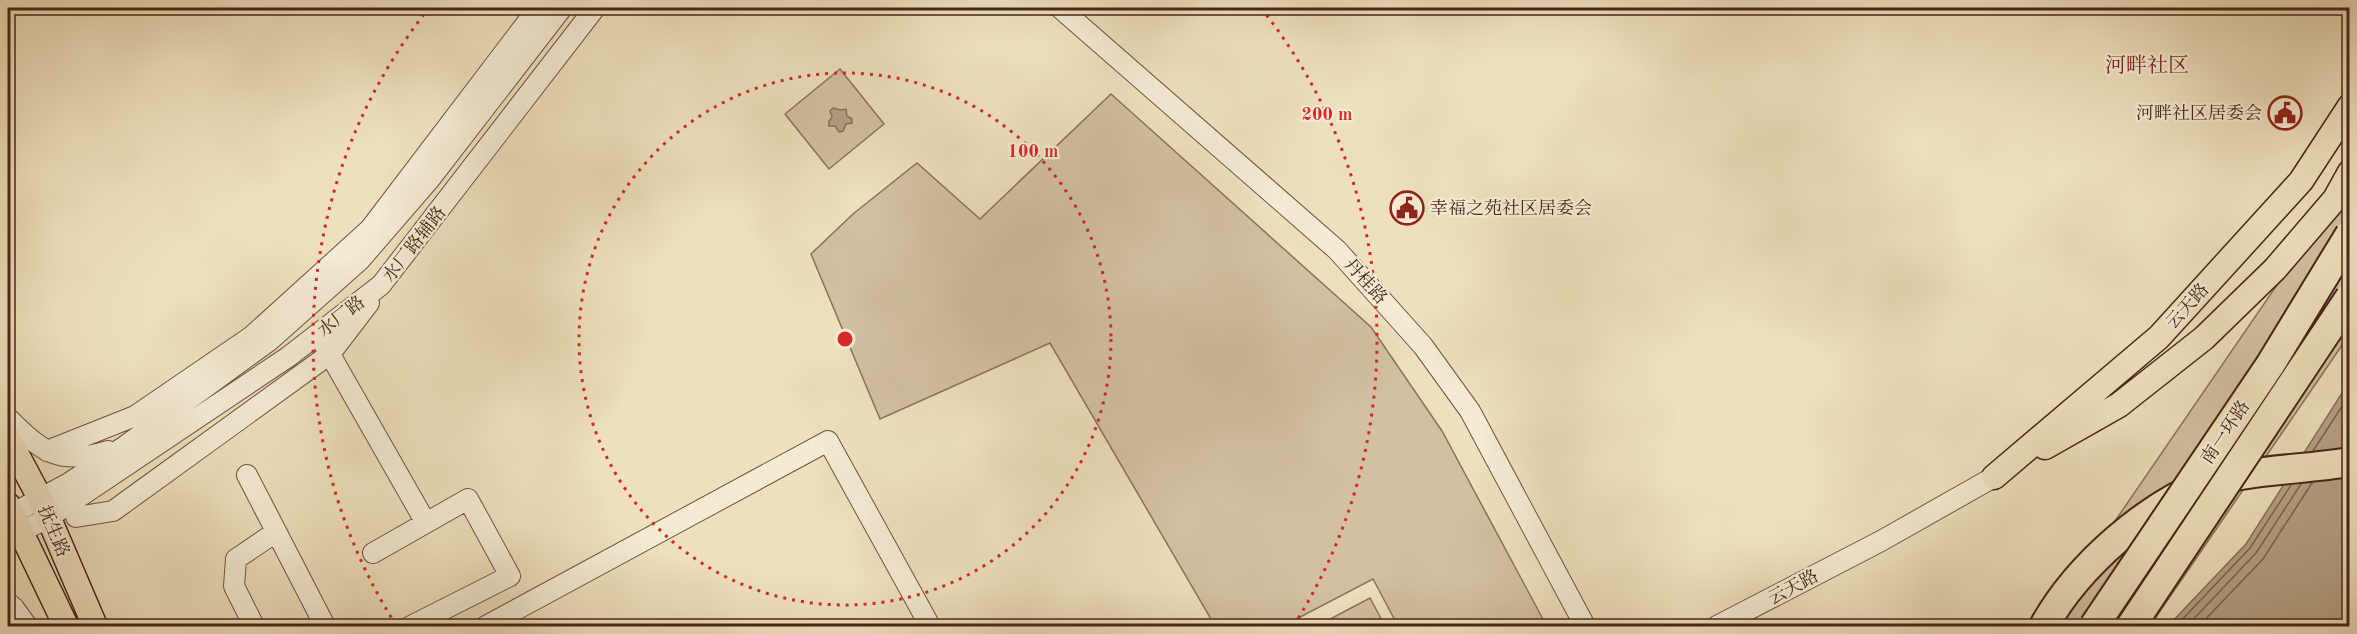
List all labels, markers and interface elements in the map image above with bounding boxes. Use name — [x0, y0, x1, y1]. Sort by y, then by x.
district label: 河畔社区 — [2105, 54, 2189, 77]
public building icon: 河畔社区居委会 — [2267, 95, 2303, 131]
place label: 河畔社区居委会 — [2136, 103, 2262, 123]
text: 200 m — [1302, 106, 1352, 124]
text: 100 m — [1008, 143, 1058, 161]
public building icon: 幸福之苑社区居委会 — [1389, 190, 1425, 226]
place label: 幸福之苑社区居委会 — [1430, 198, 1592, 218]
street label: 水厂路辅路 — [378, 202, 450, 286]
street label: 丹桂路 — [1341, 254, 1391, 308]
street label: 云天路 — [2162, 279, 2212, 333]
street label: 水厂路 — [314, 291, 368, 341]
centre of rings — [835, 329, 855, 349]
street label: 南一环路 — [2197, 397, 2253, 467]
street label: 抚生路 — [34, 502, 74, 560]
street label: 云天路 — [1764, 565, 1822, 609]

